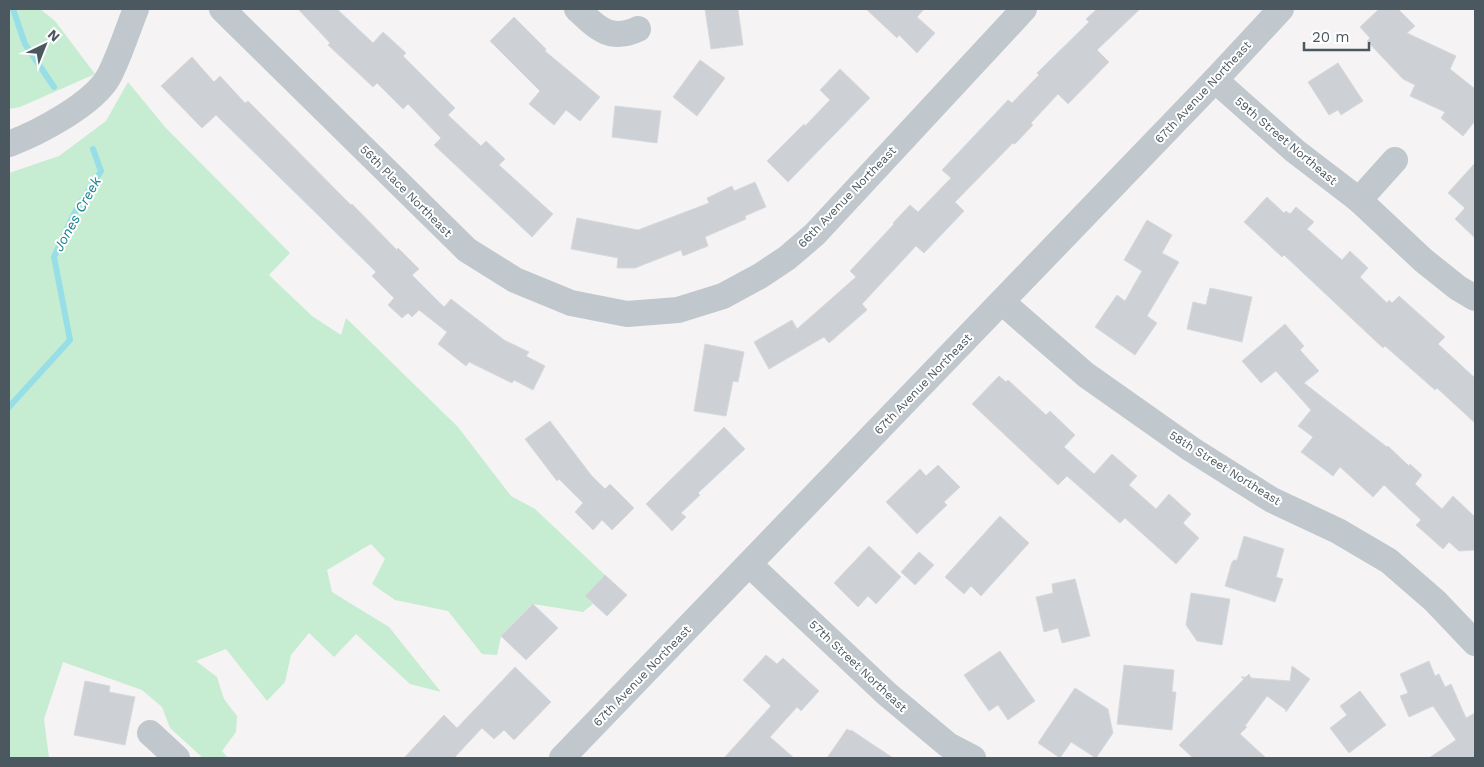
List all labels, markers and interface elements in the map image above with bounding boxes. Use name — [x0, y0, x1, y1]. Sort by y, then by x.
north arrow — [20, 20, 70, 70]
scale bar — [1304, 20, 1369, 52]
text: N — [45, 26, 63, 45]
text: 20 m — [1312, 28, 1350, 46]
street label: 67th Avenue Northeast — [1152, 38, 1254, 146]
street label: 59th Street Northeast — [1232, 94, 1340, 188]
street label: 56th Place Northeast — [357, 142, 455, 240]
street label: 66th Avenue Northeast — [795, 144, 899, 250]
water label: Jones Creek — [50, 174, 104, 254]
street label: 67th Avenue Northeast — [871, 331, 975, 437]
street label: 58th Street Northeast — [1167, 428, 1283, 508]
street label: 57th Street Northeast — [806, 617, 910, 715]
street label: 67th Avenue Northeast — [590, 623, 694, 729]

